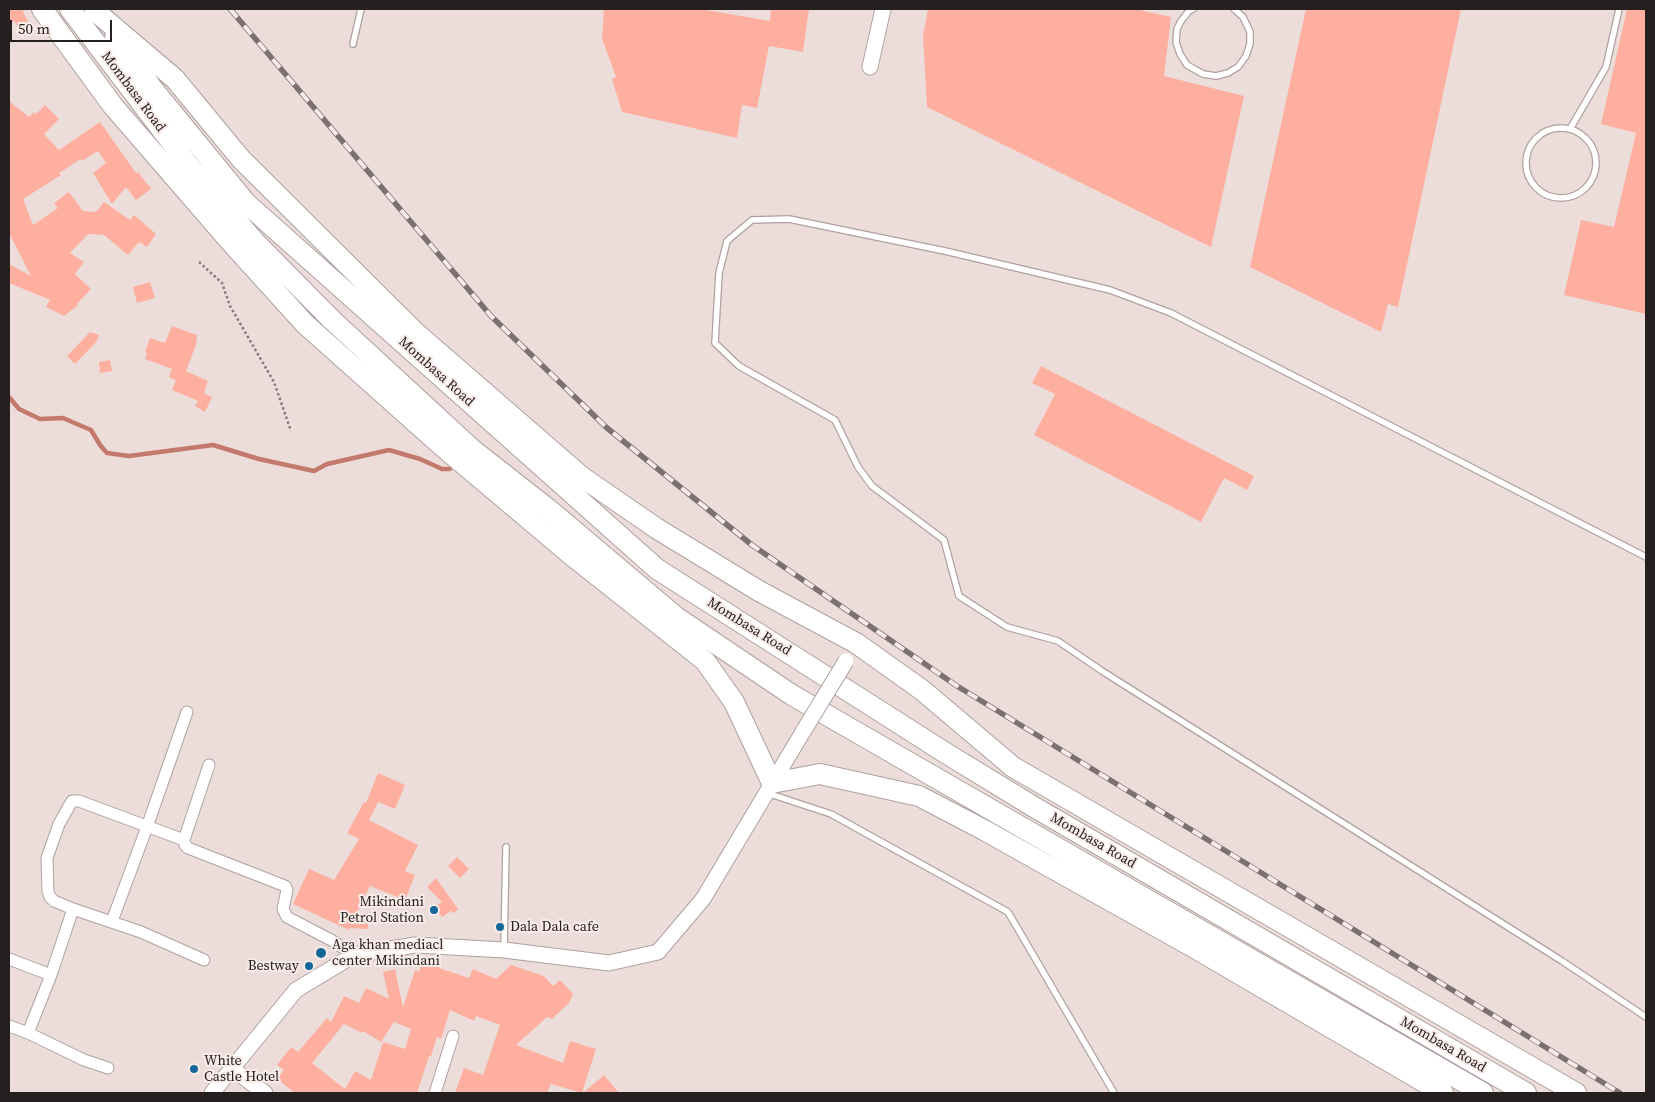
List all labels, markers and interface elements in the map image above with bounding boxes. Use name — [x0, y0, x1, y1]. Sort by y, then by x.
scale bar — [12, 10, 115, 42]
text: 50 m — [18, 18, 50, 39]
street label: Mombasa Road — [97, 49, 169, 135]
street label: Mombasa Road — [395, 334, 477, 410]
street label: Mombasa Road — [704, 594, 794, 660]
street label: Mombasa Road — [1047, 810, 1139, 872]
place label: Mikindani Petrol Station — [340, 894, 424, 926]
marker: Mikindani Petrol Station — [428, 904, 440, 916]
place label: Dala Dala cafe — [510, 919, 599, 935]
marker: Dala Dala cafe — [494, 921, 506, 933]
place label: Aga khan mediacl center Mikindani — [332, 937, 443, 970]
marker: Aga khan mediacl center Mikindani — [314, 946, 328, 960]
place label: Bestway — [248, 958, 299, 974]
marker: Bestway — [303, 960, 315, 972]
street label: Mombasa Road — [1397, 1014, 1489, 1076]
place label: White Castle Hotel — [204, 1053, 279, 1086]
marker: White Castle Hotel — [188, 1063, 200, 1075]

